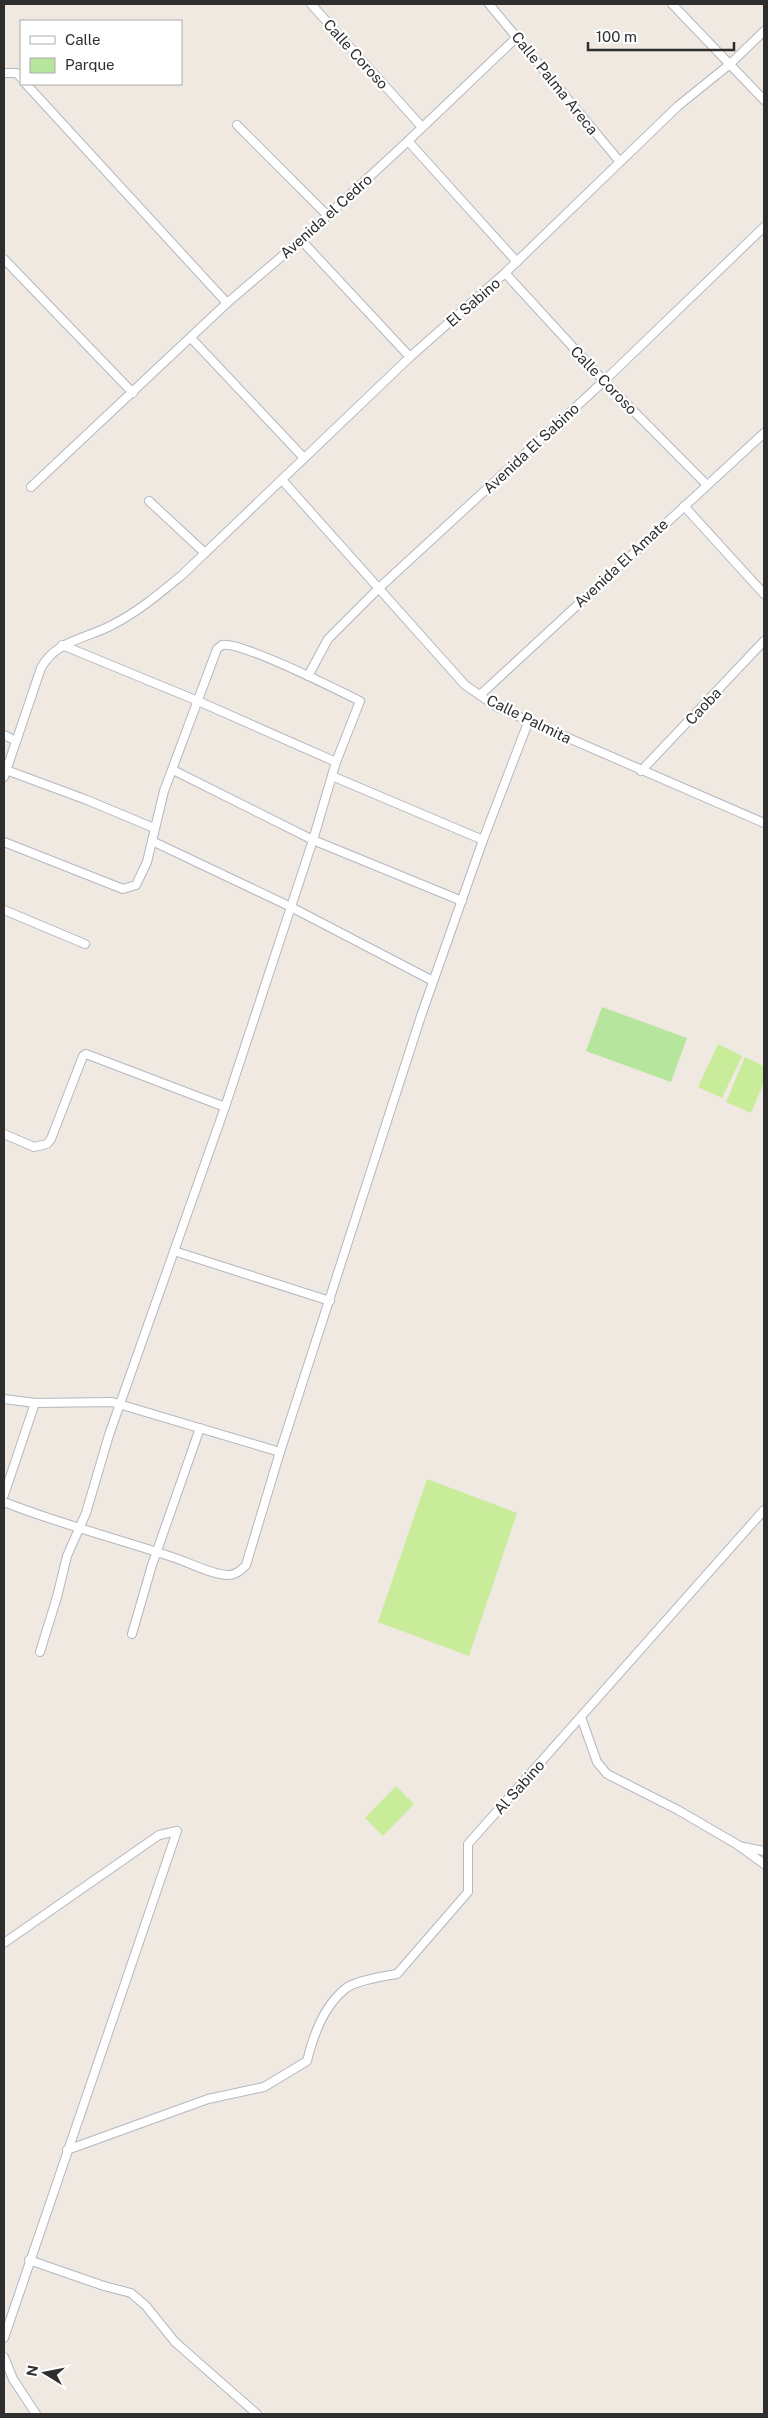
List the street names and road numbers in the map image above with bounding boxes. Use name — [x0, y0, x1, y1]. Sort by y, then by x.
street label: Calle Coroso — [320, 16, 392, 92]
street label: Calle Palma Areca — [508, 28, 602, 138]
street label: Avenida el Cedro — [277, 170, 375, 262]
street label: El Sabino — [443, 274, 503, 330]
street label: Calle Coroso — [567, 342, 641, 418]
street label: Avenida El Sabino — [480, 399, 582, 497]
street label: Avenida El Amate — [571, 515, 671, 611]
street label: Caoba — [682, 684, 724, 728]
street label: Calle Palmita — [484, 691, 574, 747]
street label: Al Sabino — [490, 1756, 548, 1818]

